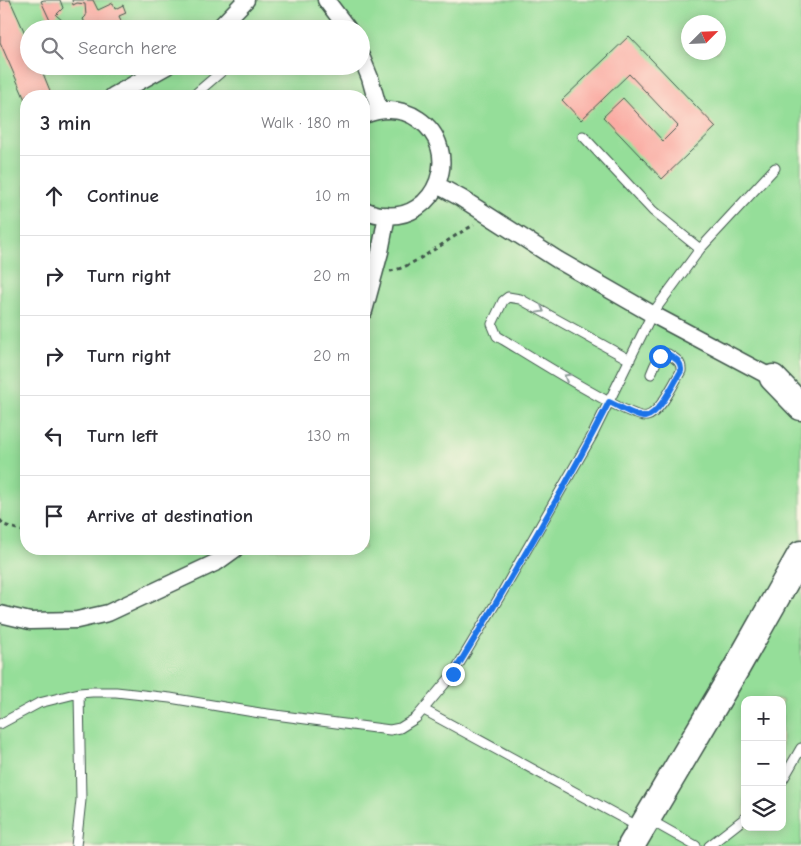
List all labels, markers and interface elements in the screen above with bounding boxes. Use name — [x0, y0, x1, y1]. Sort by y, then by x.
north arrow — [681, 15, 726, 60]
search box — [20, 20, 370, 75]
icon: search — [38, 34, 66, 62]
text: Search here — [78, 37, 177, 59]
text: 3 min — [40, 111, 91, 135]
text: Walk · 180 m — [261, 114, 350, 132]
icon: ahead — [40, 182, 68, 210]
text: Continue — [87, 185, 159, 207]
text: 10 m — [315, 187, 350, 205]
icon: right — [40, 262, 68, 290]
text: Turn right — [87, 265, 171, 287]
text: 20 m — [313, 267, 350, 285]
one-way arrow — [536, 304, 545, 314]
icon: right — [40, 342, 68, 370]
text: Turn right — [87, 345, 171, 367]
route start — [649, 345, 672, 368]
text: 20 m — [313, 347, 350, 365]
one-way arrow — [563, 373, 572, 383]
icon: left — [40, 422, 68, 450]
text: Turn left — [87, 425, 158, 447]
text: 130 m — [307, 427, 350, 445]
icon: arrive — [40, 502, 68, 530]
text: Arrive at destination — [87, 505, 253, 527]
route end — [442, 663, 465, 686]
map controls — [741, 696, 786, 831]
button: + — [741, 696, 786, 741]
button: − — [741, 741, 786, 786]
button: layers — [741, 786, 786, 831]

